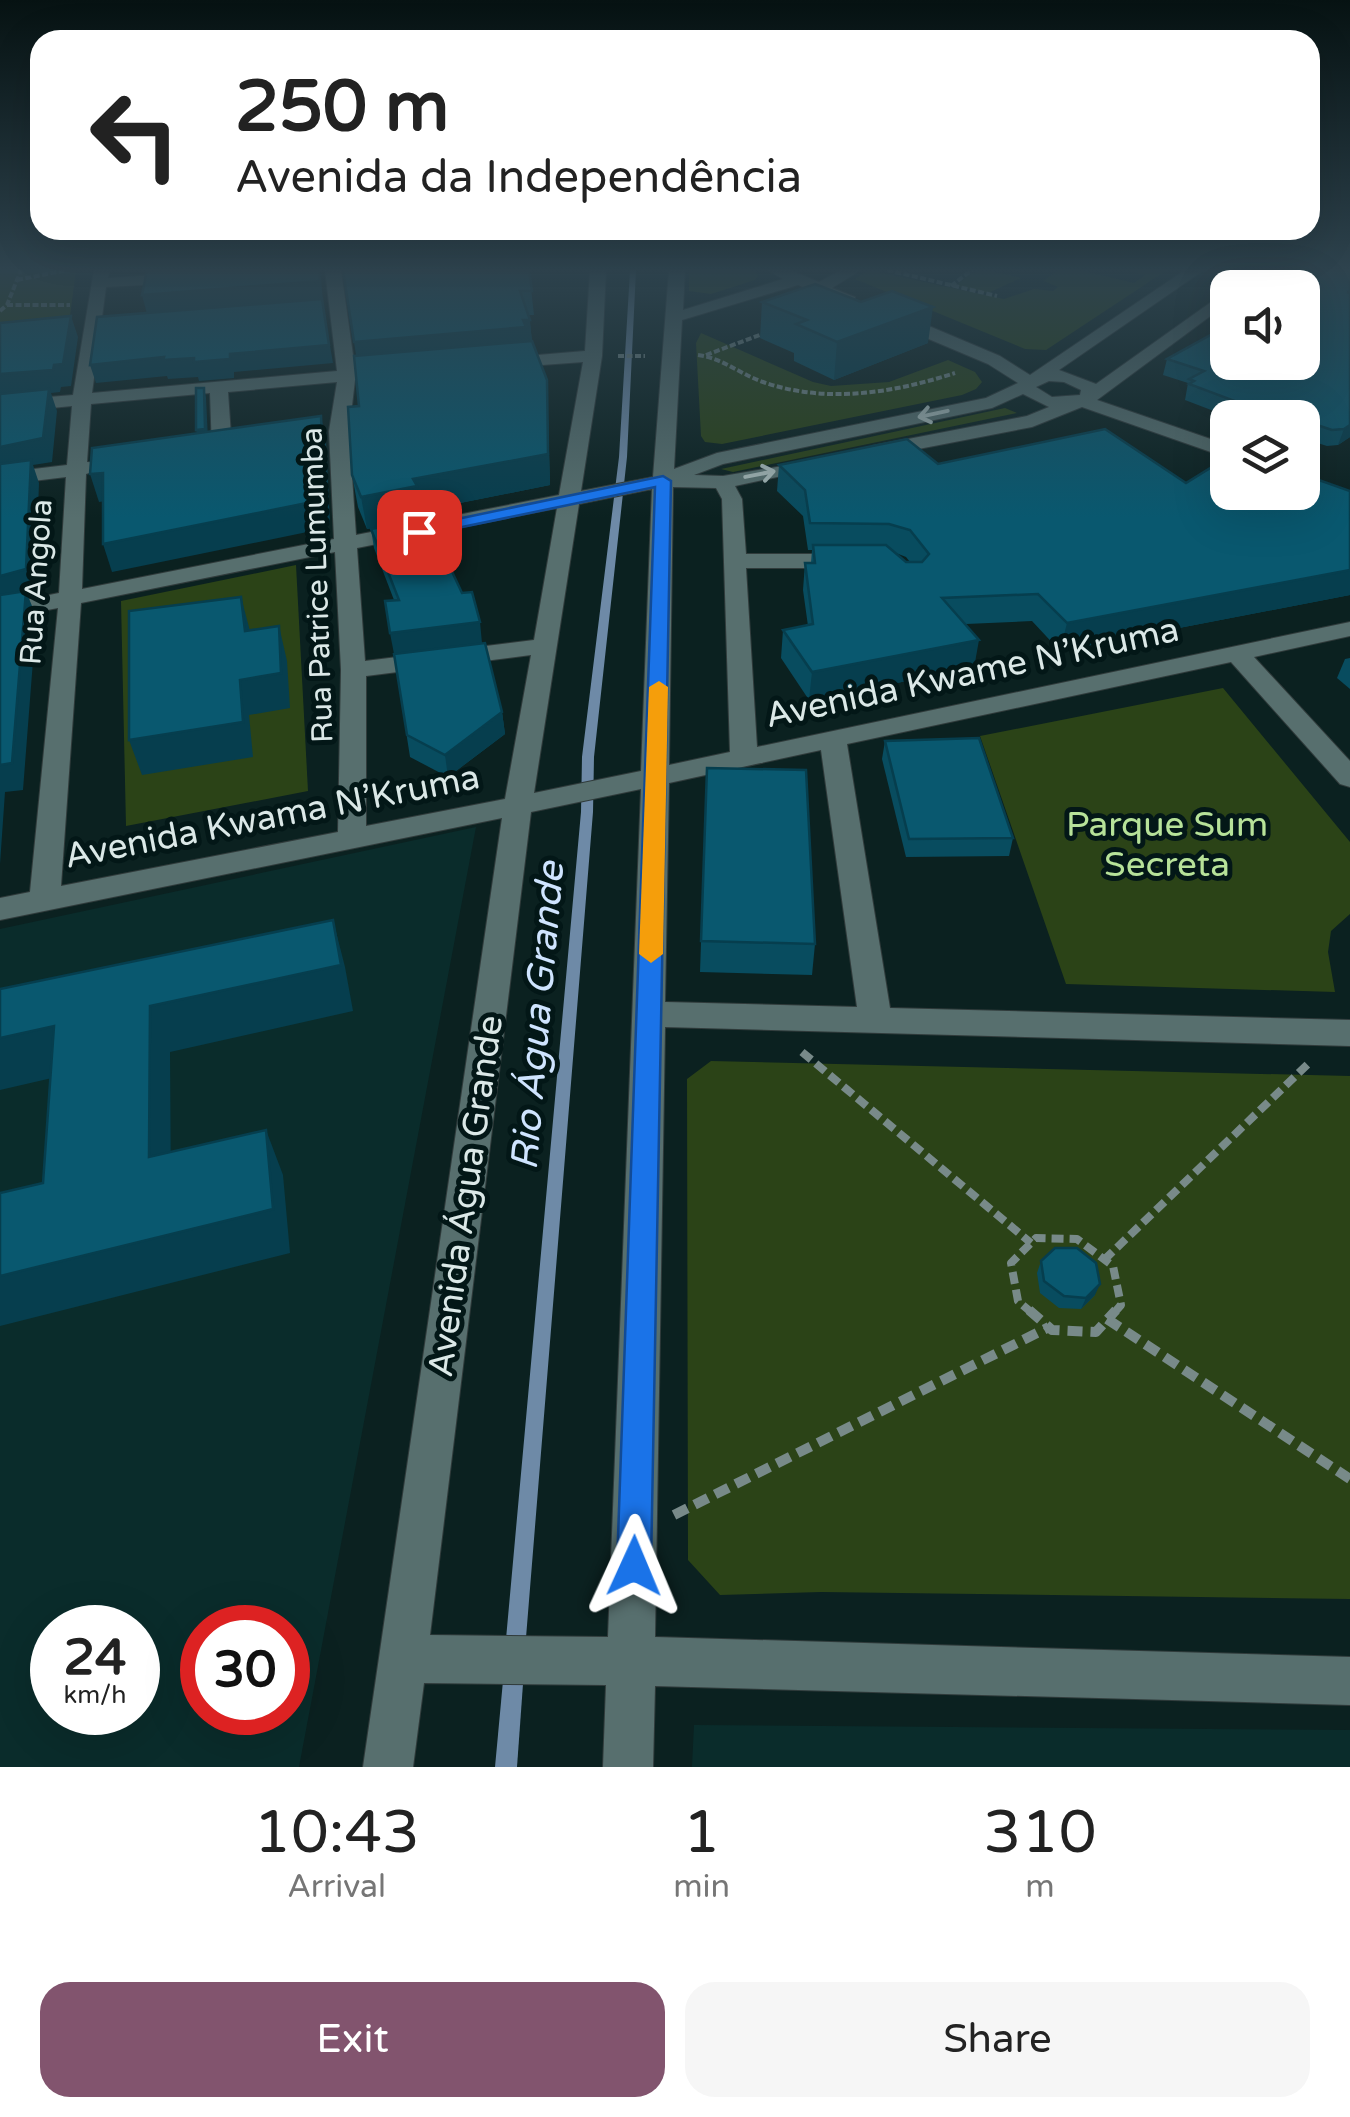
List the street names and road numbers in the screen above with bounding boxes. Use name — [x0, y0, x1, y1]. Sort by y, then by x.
street label: Rua Patrice Lumumba — [294, 427, 341, 743]
street label: Rua Angola — [12, 498, 61, 666]
street label: Avenida Kwame N’Kruma — [761, 609, 1183, 737]
street label: Avenida Kwama N’Kruma — [61, 756, 483, 878]
street label: Avenida Água Grande — [420, 1013, 512, 1380]

